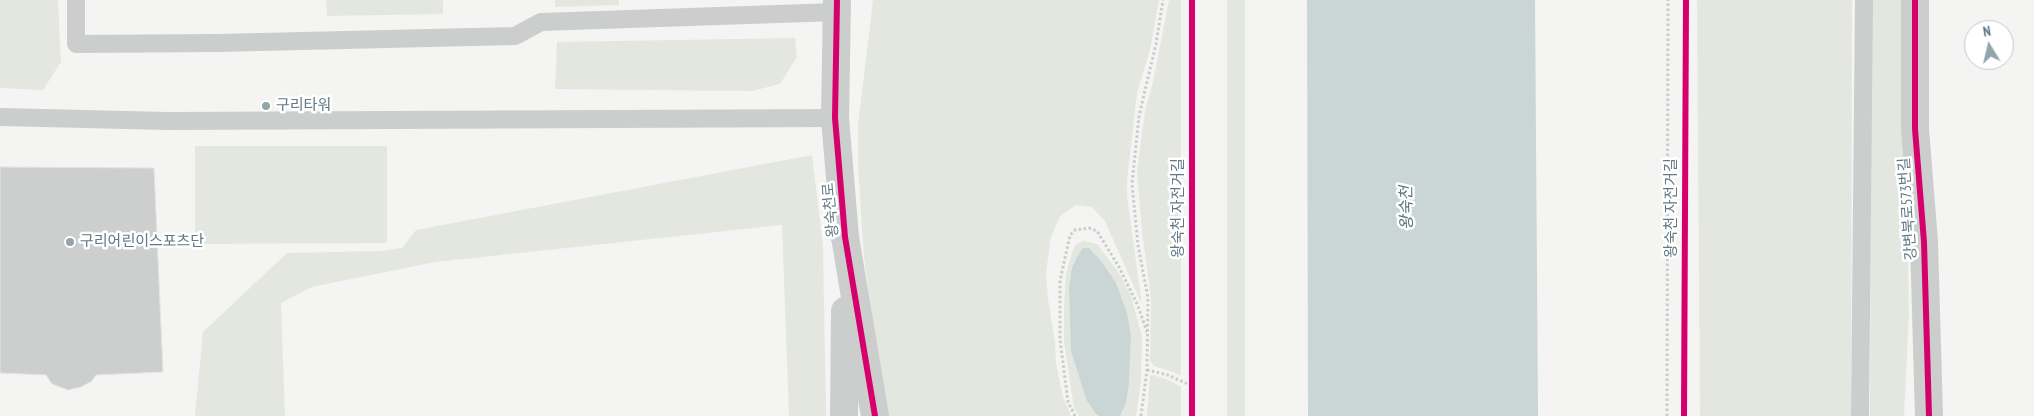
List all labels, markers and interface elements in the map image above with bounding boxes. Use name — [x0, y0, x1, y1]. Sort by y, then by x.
north arrow — [1964, 20, 2014, 70]
text: N — [1982, 22, 1992, 41]
place label: 구리타워 — [276, 97, 331, 115]
marker: 구리타워 — [260, 100, 272, 112]
street label: 강변북로573번길 — [1895, 157, 1921, 261]
street label: 왕숙천 자전거길 — [1170, 158, 1188, 258]
street label: 왕숙천 자전거길 — [1663, 158, 1681, 258]
street label: 왕숙천로 — [820, 182, 842, 238]
water label: 왕숙천 — [1397, 186, 1417, 230]
place label: 구리어린이스포츠단 — [80, 233, 204, 251]
marker: 구리어린이스포츠단 — [64, 236, 76, 248]

